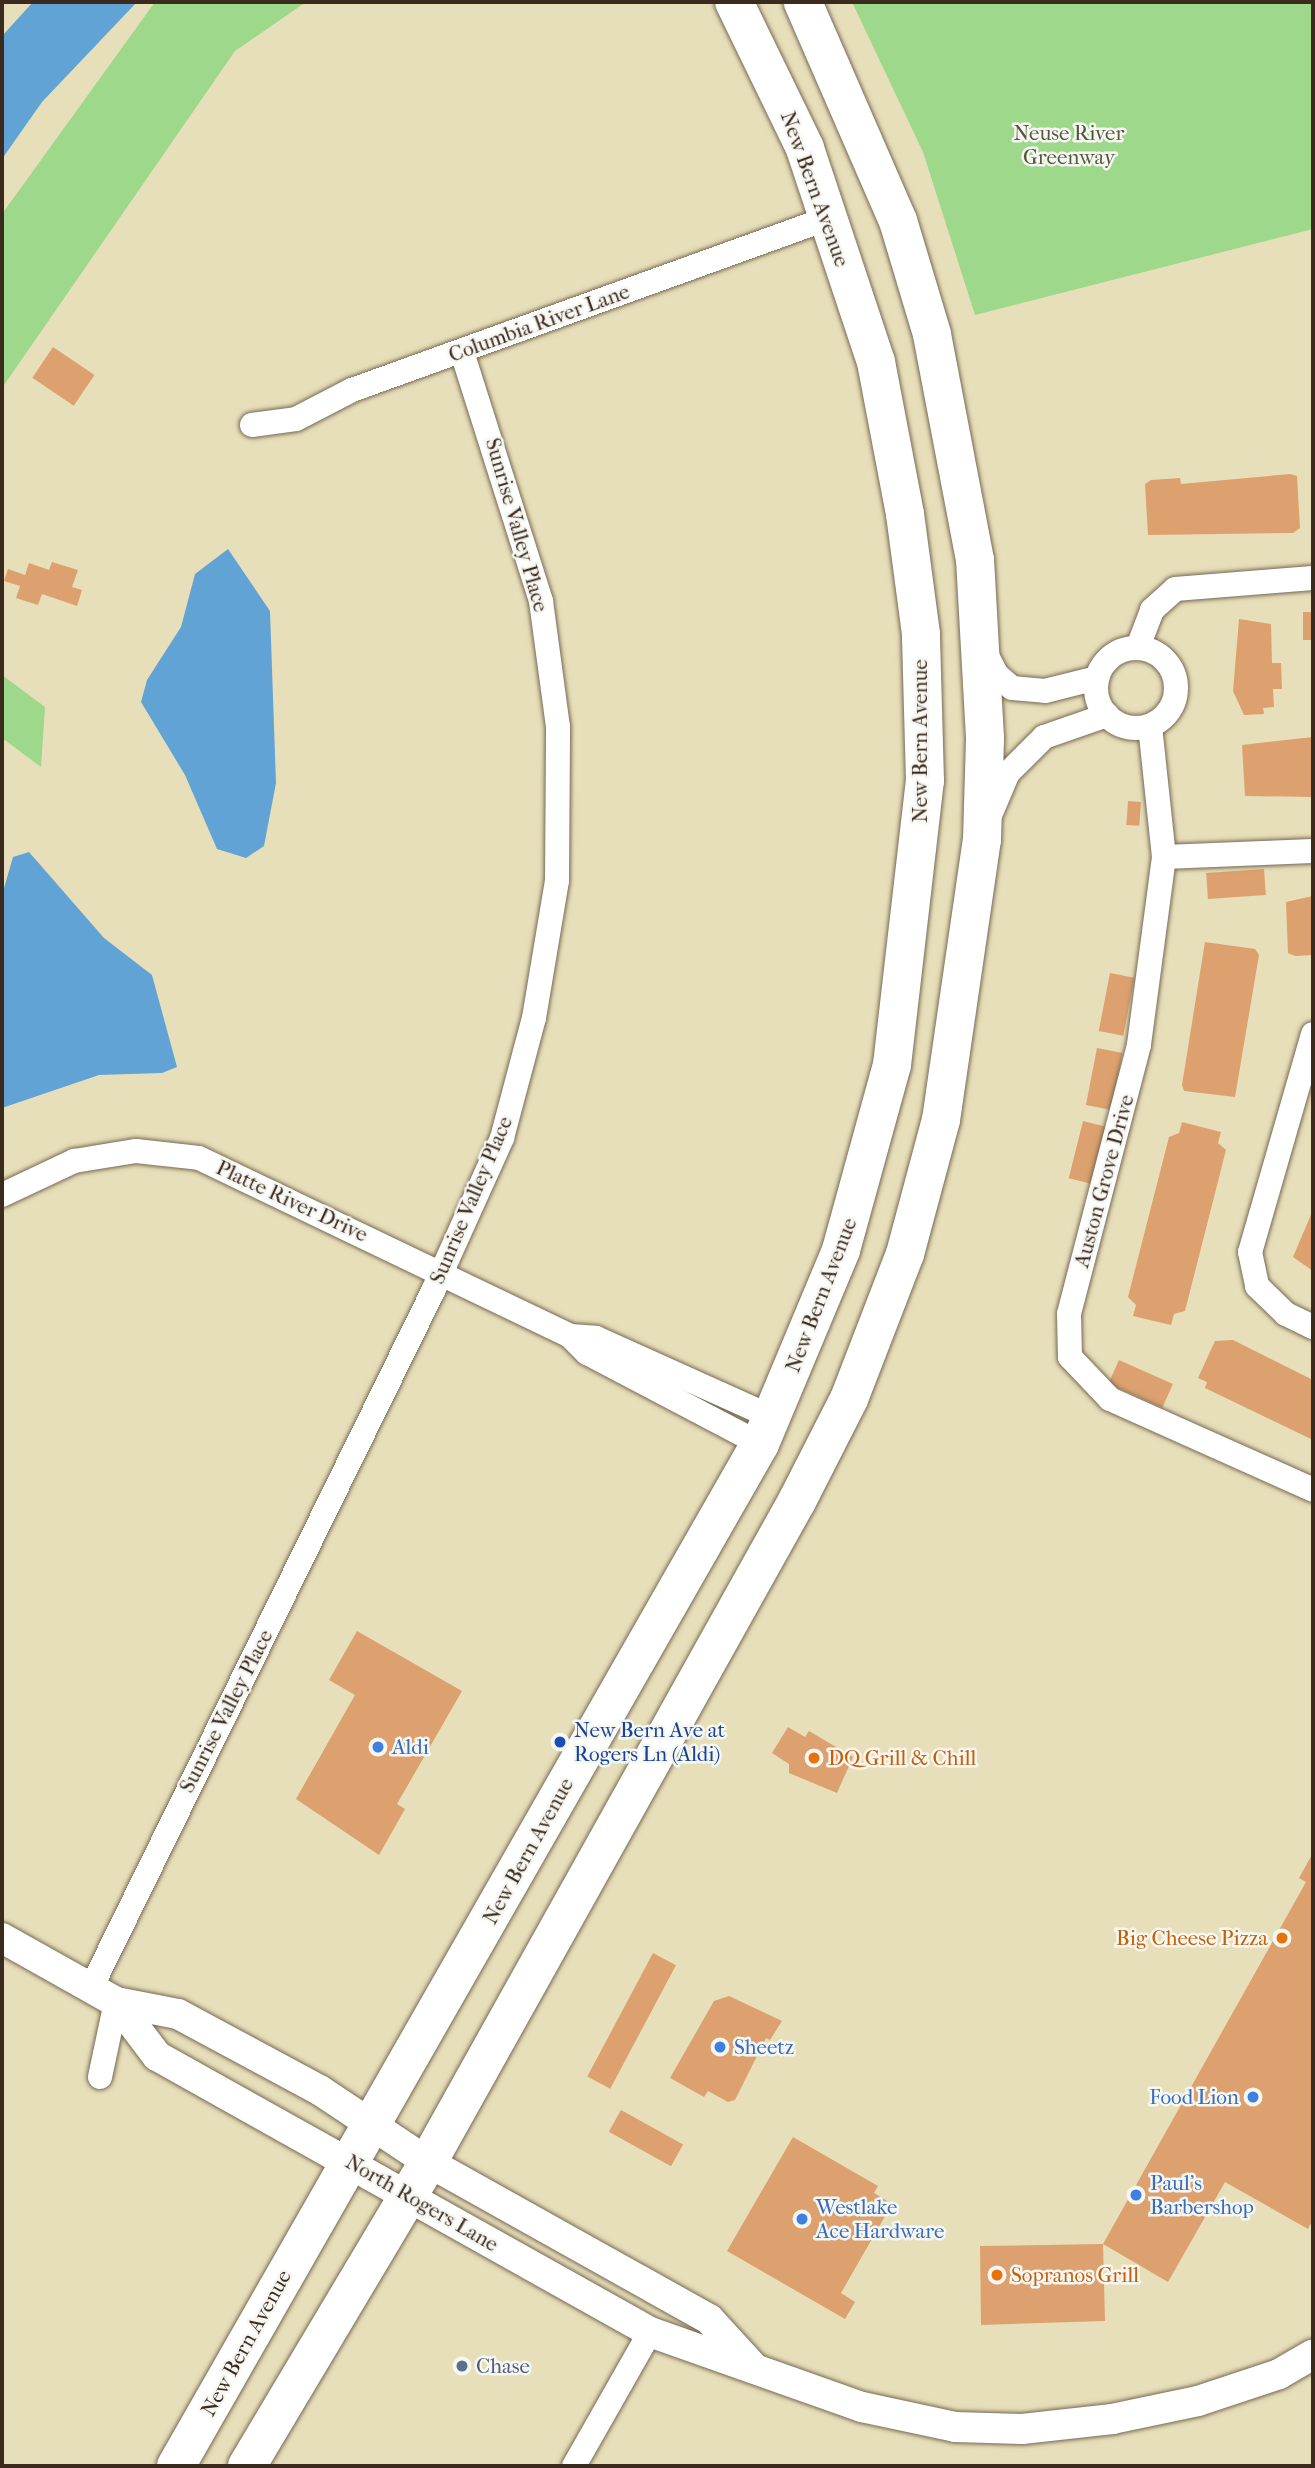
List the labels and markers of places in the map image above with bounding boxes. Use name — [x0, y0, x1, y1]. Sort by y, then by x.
place label: New Bern Ave at Rogers Ln (Aldi) — [574, 1717, 725, 1767]
place label: Aldi — [392, 1734, 429, 1760]
marker: New Bern Ave at Rogers Ln (Aldi) — [552, 1734, 568, 1750]
marker: Aldi — [370, 1739, 386, 1755]
place label: DQ Grill & Chill — [828, 1745, 976, 1771]
marker: DQ Grill & Chill — [806, 1750, 822, 1766]
place label: Big Cheese Pizza — [1116, 1925, 1268, 1951]
marker: Big Cheese Pizza — [1274, 1930, 1290, 1946]
place label: Sheetz — [734, 2034, 794, 2060]
marker: Sheetz — [712, 2039, 728, 2055]
place label: Food Lion — [1149, 2084, 1239, 2110]
marker: Food Lion — [1245, 2089, 1261, 2105]
place label: Paul's Barbershop — [1150, 2170, 1254, 2220]
marker: Paul's Barbershop — [1128, 2187, 1144, 2203]
place label: Westlake Ace Hardware — [816, 2194, 944, 2244]
marker: Westlake Ace Hardware — [794, 2211, 810, 2227]
place label: Sopranos Grill — [1011, 2262, 1139, 2288]
marker: Sopranos Grill — [989, 2267, 1005, 2283]
place label: Chase — [476, 2353, 530, 2379]
marker: Chase — [454, 2358, 470, 2374]

